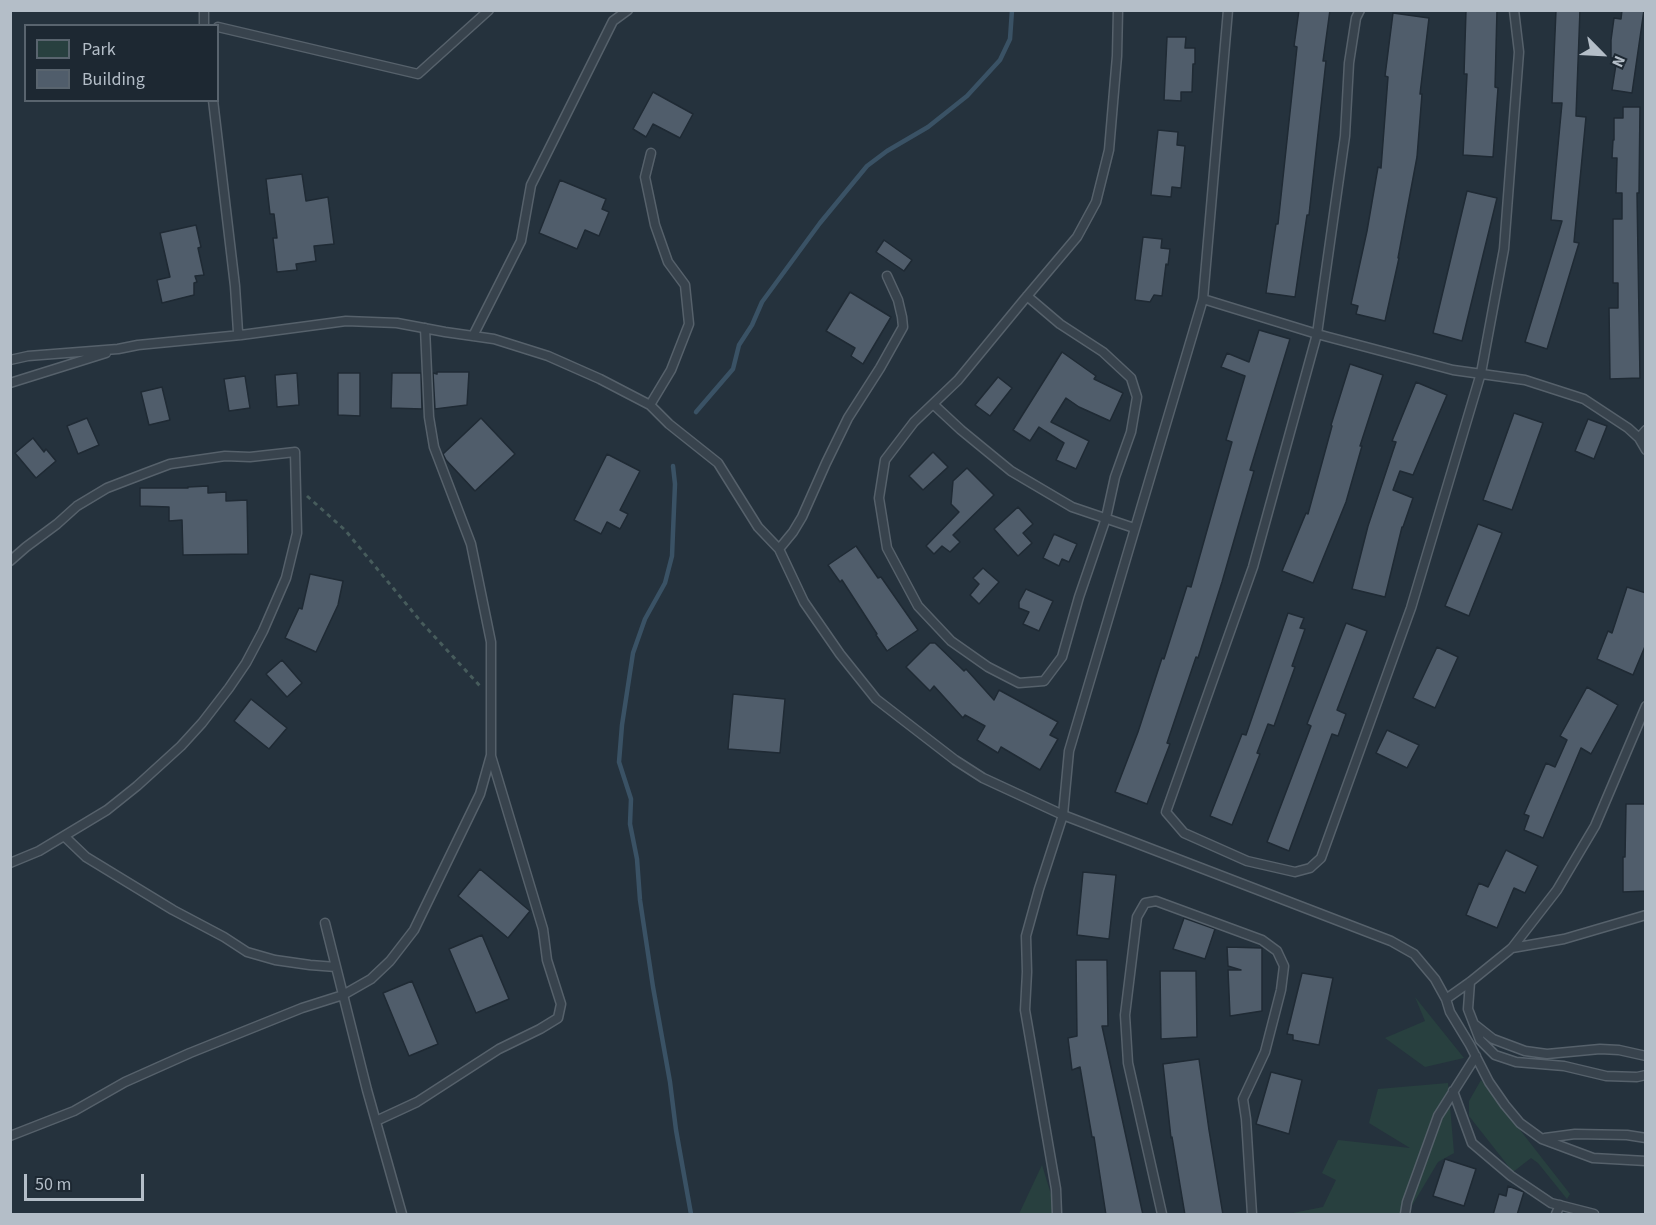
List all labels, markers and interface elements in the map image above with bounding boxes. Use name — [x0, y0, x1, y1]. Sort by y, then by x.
legend — [24, 24, 219, 102]
north arrow — [1572, 24, 1632, 84]
text: Park — [82, 37, 116, 62]
text: N — [1606, 52, 1631, 71]
text: Building — [82, 67, 145, 92]
scale bar — [27, 1162, 147, 1200]
text: 50 m — [35, 1172, 71, 1197]

